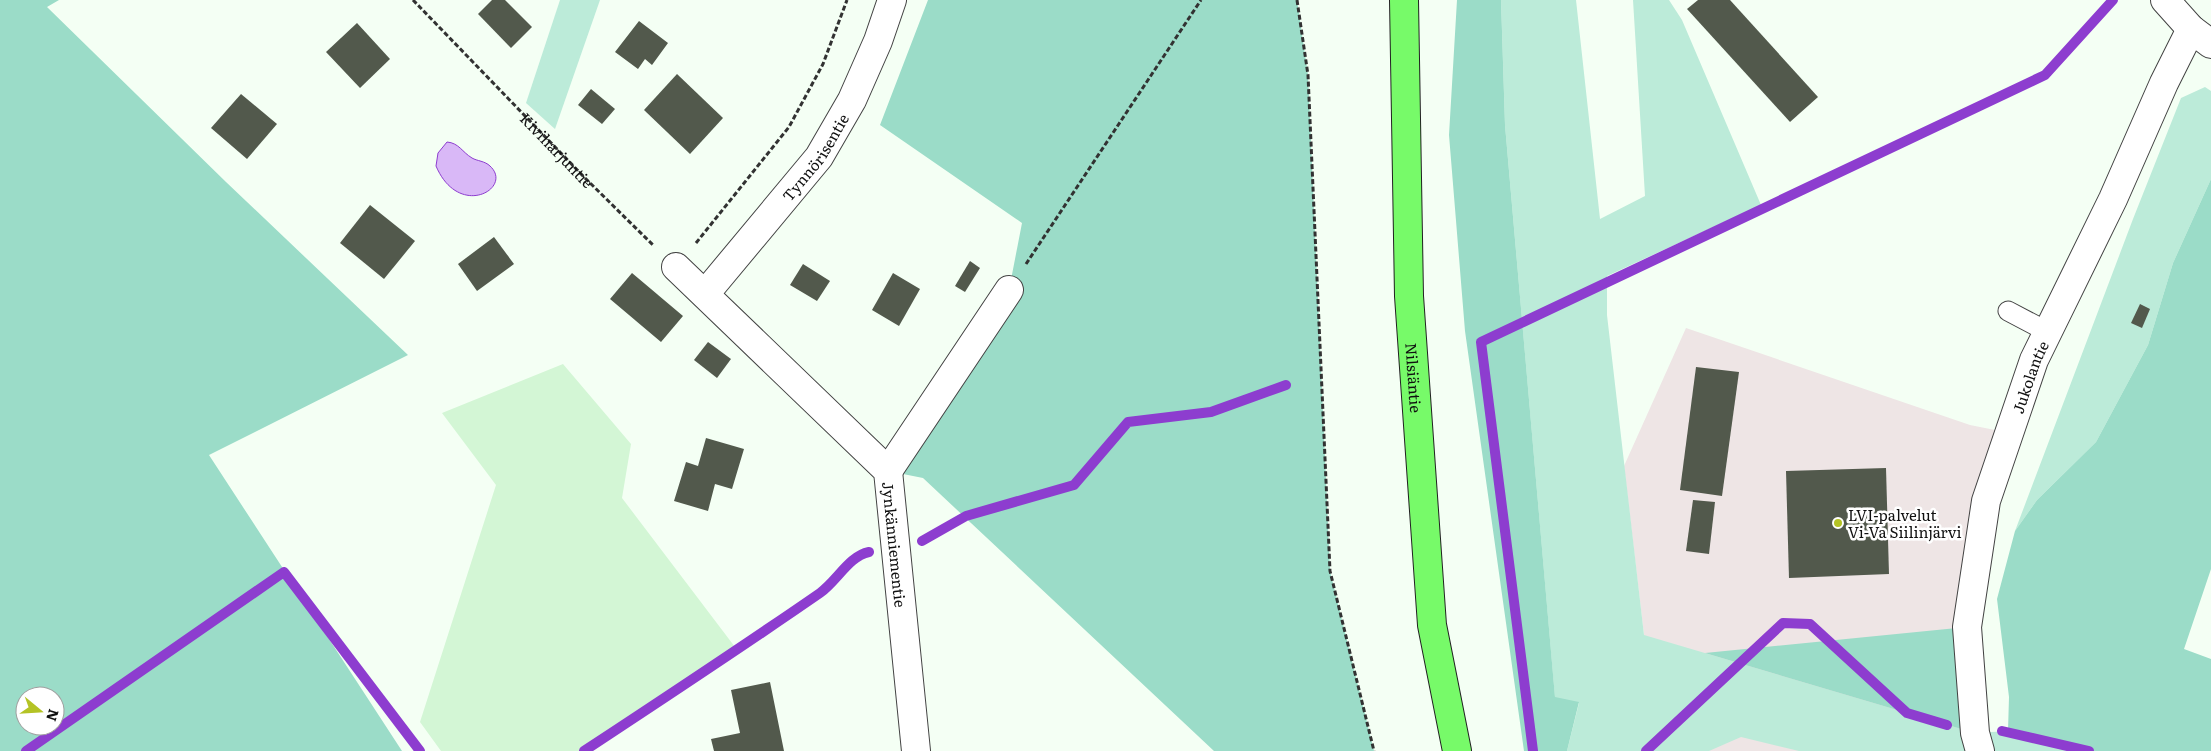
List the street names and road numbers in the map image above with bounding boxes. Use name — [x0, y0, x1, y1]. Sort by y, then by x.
street label: Kiviharjuntie — [516, 107, 600, 193]
street label: Tynnörisentie — [776, 109, 854, 206]
street label: Jukolantie — [2005, 336, 2054, 416]
street label: Nilsiäntie — [1401, 342, 1429, 414]
street label: Jynkänniementie — [878, 480, 913, 609]

